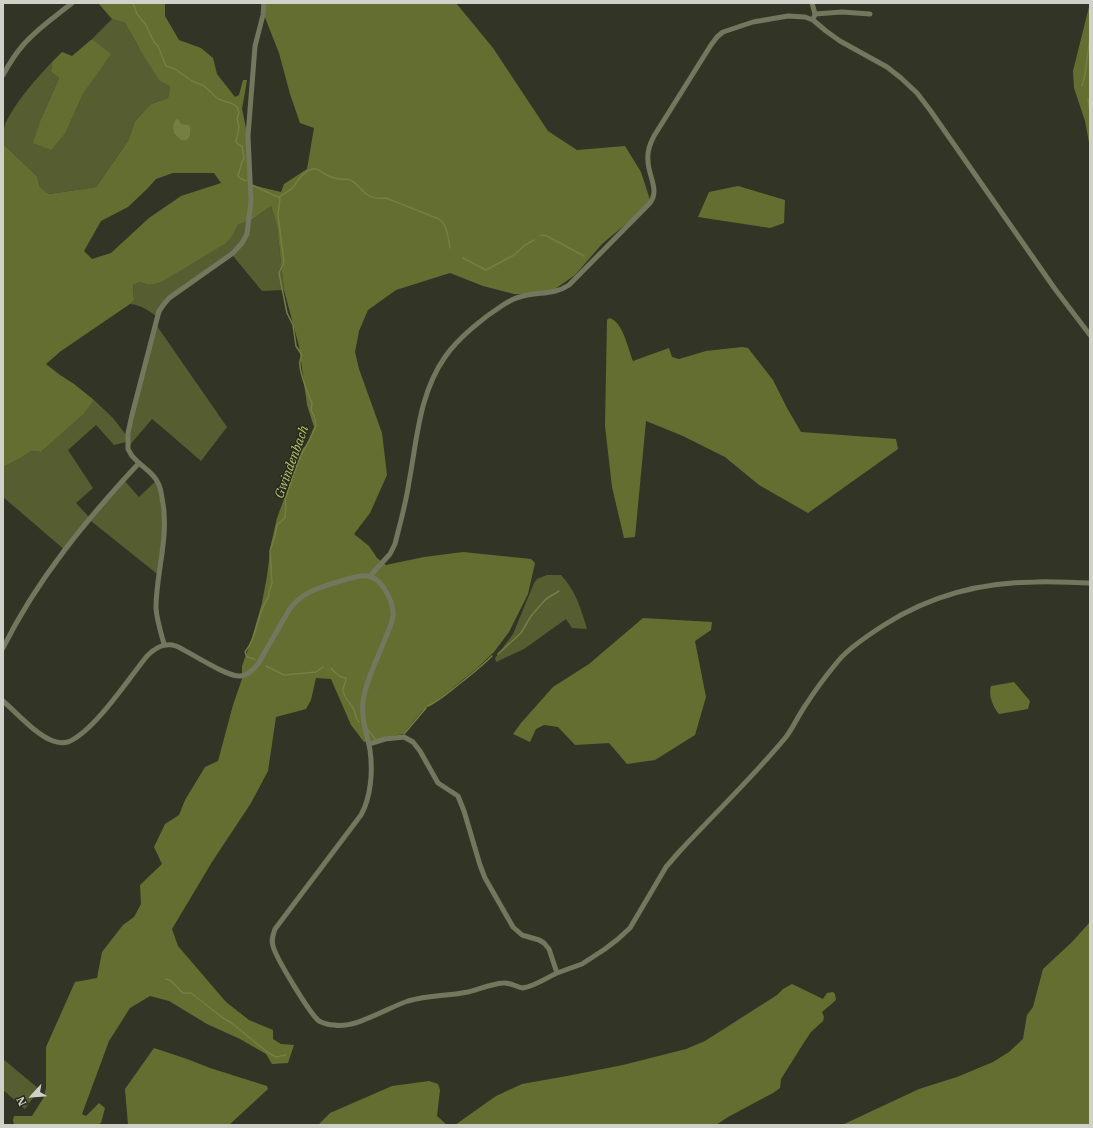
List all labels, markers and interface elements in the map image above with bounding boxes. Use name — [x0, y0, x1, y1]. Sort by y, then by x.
water label: Gwindenbach — [272, 424, 312, 500]
north arrow — [12, 1076, 52, 1116]
text: N — [13, 1094, 29, 1108]

